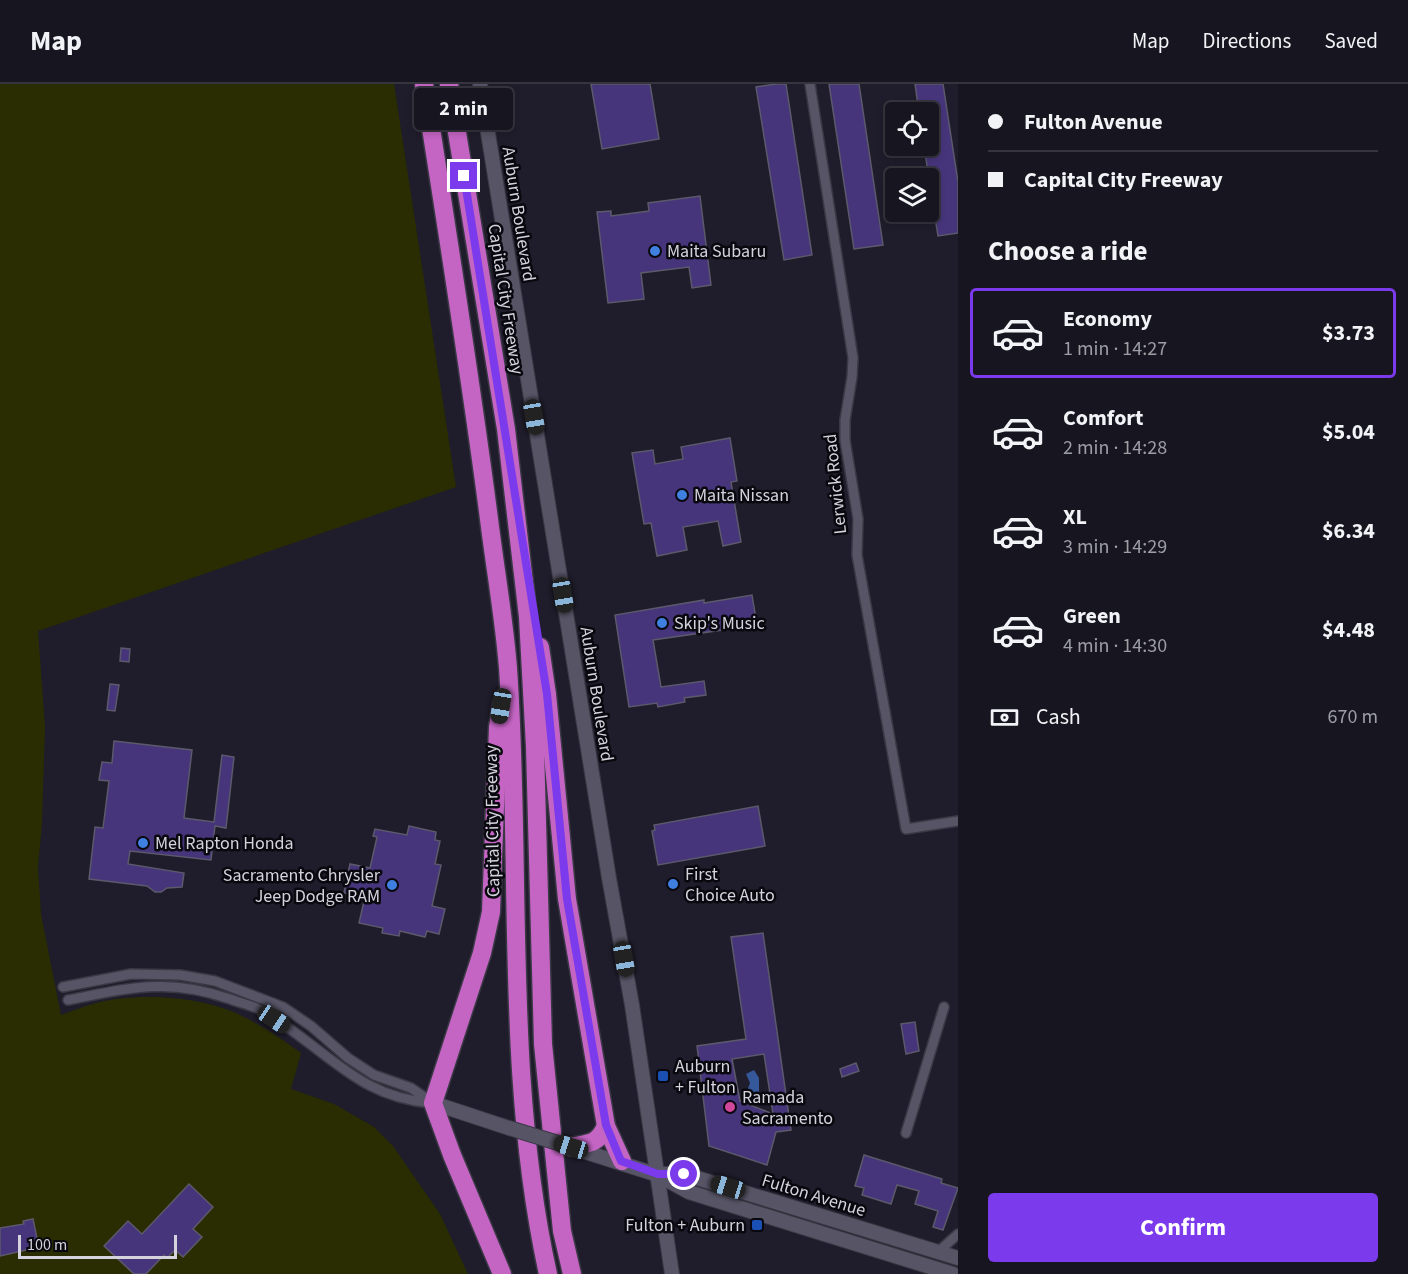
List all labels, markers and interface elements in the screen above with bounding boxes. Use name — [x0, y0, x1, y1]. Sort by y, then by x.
text: Map — [30, 21, 82, 61]
text: Map — [1132, 26, 1170, 56]
text: Directions — [1203, 26, 1291, 56]
text: Saved — [1324, 26, 1378, 56]
callout: 2 min — [414, 89, 514, 131]
text: 2 min — [439, 95, 488, 123]
map controls — [885, 102, 939, 222]
button: locate — [885, 102, 939, 156]
text: Fulton Avenue — [1024, 106, 1163, 138]
street label: Auburn Boulevard — [496, 145, 541, 283]
route end — [450, 162, 477, 189]
text: Capital City Freeway — [1024, 164, 1223, 196]
button: layers — [885, 168, 939, 222]
street label: Capital City Freeway — [481, 222, 530, 377]
text: Choose a ride — [988, 232, 1148, 271]
place label: Maita Subaru — [667, 239, 766, 264]
marker: Maita Subaru — [648, 244, 662, 258]
text: Economy — [1063, 303, 1152, 335]
icon: car — [991, 306, 1045, 360]
text: $3.73 — [1322, 317, 1375, 349]
text: 1 min · 14:27 — [1063, 335, 1167, 363]
car — [522, 398, 546, 436]
text: Comfort — [1063, 402, 1144, 434]
icon: car — [991, 405, 1045, 459]
text: $5.04 — [1322, 416, 1375, 448]
street label: Lerwick Road — [818, 433, 853, 535]
text: 2 min · 14:28 — [1063, 434, 1167, 462]
place label: Maita Nissan — [694, 483, 789, 508]
marker: Maita Nissan — [675, 488, 689, 502]
text: XL — [1063, 501, 1087, 533]
icon: car — [991, 504, 1045, 558]
text: $6.34 — [1322, 515, 1375, 547]
text: 3 min · 14:29 — [1063, 533, 1167, 561]
car — [551, 576, 575, 614]
text: Green — [1063, 600, 1121, 632]
icon: car — [991, 603, 1045, 657]
place label: Skip's Music — [674, 611, 765, 636]
text: $4.48 — [1322, 614, 1375, 646]
marker: Skip's Music — [655, 616, 669, 630]
street label: Auburn Boulevard — [574, 625, 619, 763]
text: 4 min · 14:30 — [1063, 632, 1167, 660]
car — [489, 687, 513, 725]
icon: cash — [988, 701, 1021, 734]
text: Cash — [1036, 701, 1081, 733]
text: 670 m — [1328, 703, 1378, 731]
street label: Capital City Freeway — [479, 744, 506, 897]
place label: Mel Rapton Honda — [155, 831, 294, 856]
marker: Mel Rapton Honda — [136, 836, 150, 850]
place label: First Choice Auto — [685, 862, 775, 908]
place label: Sacramento Chrysler Jeep Dodge RAM — [223, 863, 381, 909]
marker: First Choice Auto — [666, 877, 680, 891]
marker: Sacramento Chrysler Jeep Dodge RAM — [385, 878, 399, 892]
car — [612, 940, 636, 978]
car — [254, 1001, 294, 1037]
place label: Auburn + Fulton — [675, 1054, 736, 1100]
marker: Auburn + Fulton — [656, 1069, 670, 1083]
place label: Ramada Sacramento — [742, 1085, 833, 1131]
marker: Ramada Sacramento — [723, 1100, 737, 1114]
car — [551, 1133, 591, 1161]
route start — [670, 1160, 697, 1187]
street label: Fulton Avenue — [759, 1168, 869, 1223]
car — [708, 1173, 748, 1201]
button: Confirm — [988, 1193, 1378, 1262]
place label: Fulton + Auburn — [625, 1213, 745, 1238]
marker: Fulton + Auburn — [750, 1218, 764, 1232]
scale bar — [18, 1232, 177, 1260]
text: 100 m — [27, 1234, 67, 1256]

